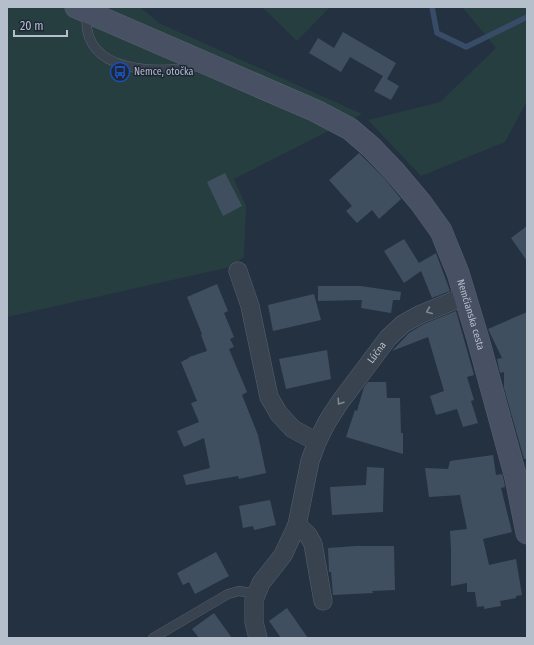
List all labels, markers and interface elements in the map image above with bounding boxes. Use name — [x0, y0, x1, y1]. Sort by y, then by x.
scale bar — [14, 12, 67, 38]
text: 20 m — [20, 19, 44, 33]
bus stop icon: Nemce, otočka — [109, 61, 131, 83]
place label: Nemce, otočka — [134, 66, 193, 78]
street label: Nemčianska cesta — [454, 278, 487, 351]
one-way arrow — [426, 306, 434, 314]
street label: Lúčna — [365, 339, 389, 366]
one-way arrow — [338, 398, 345, 405]

